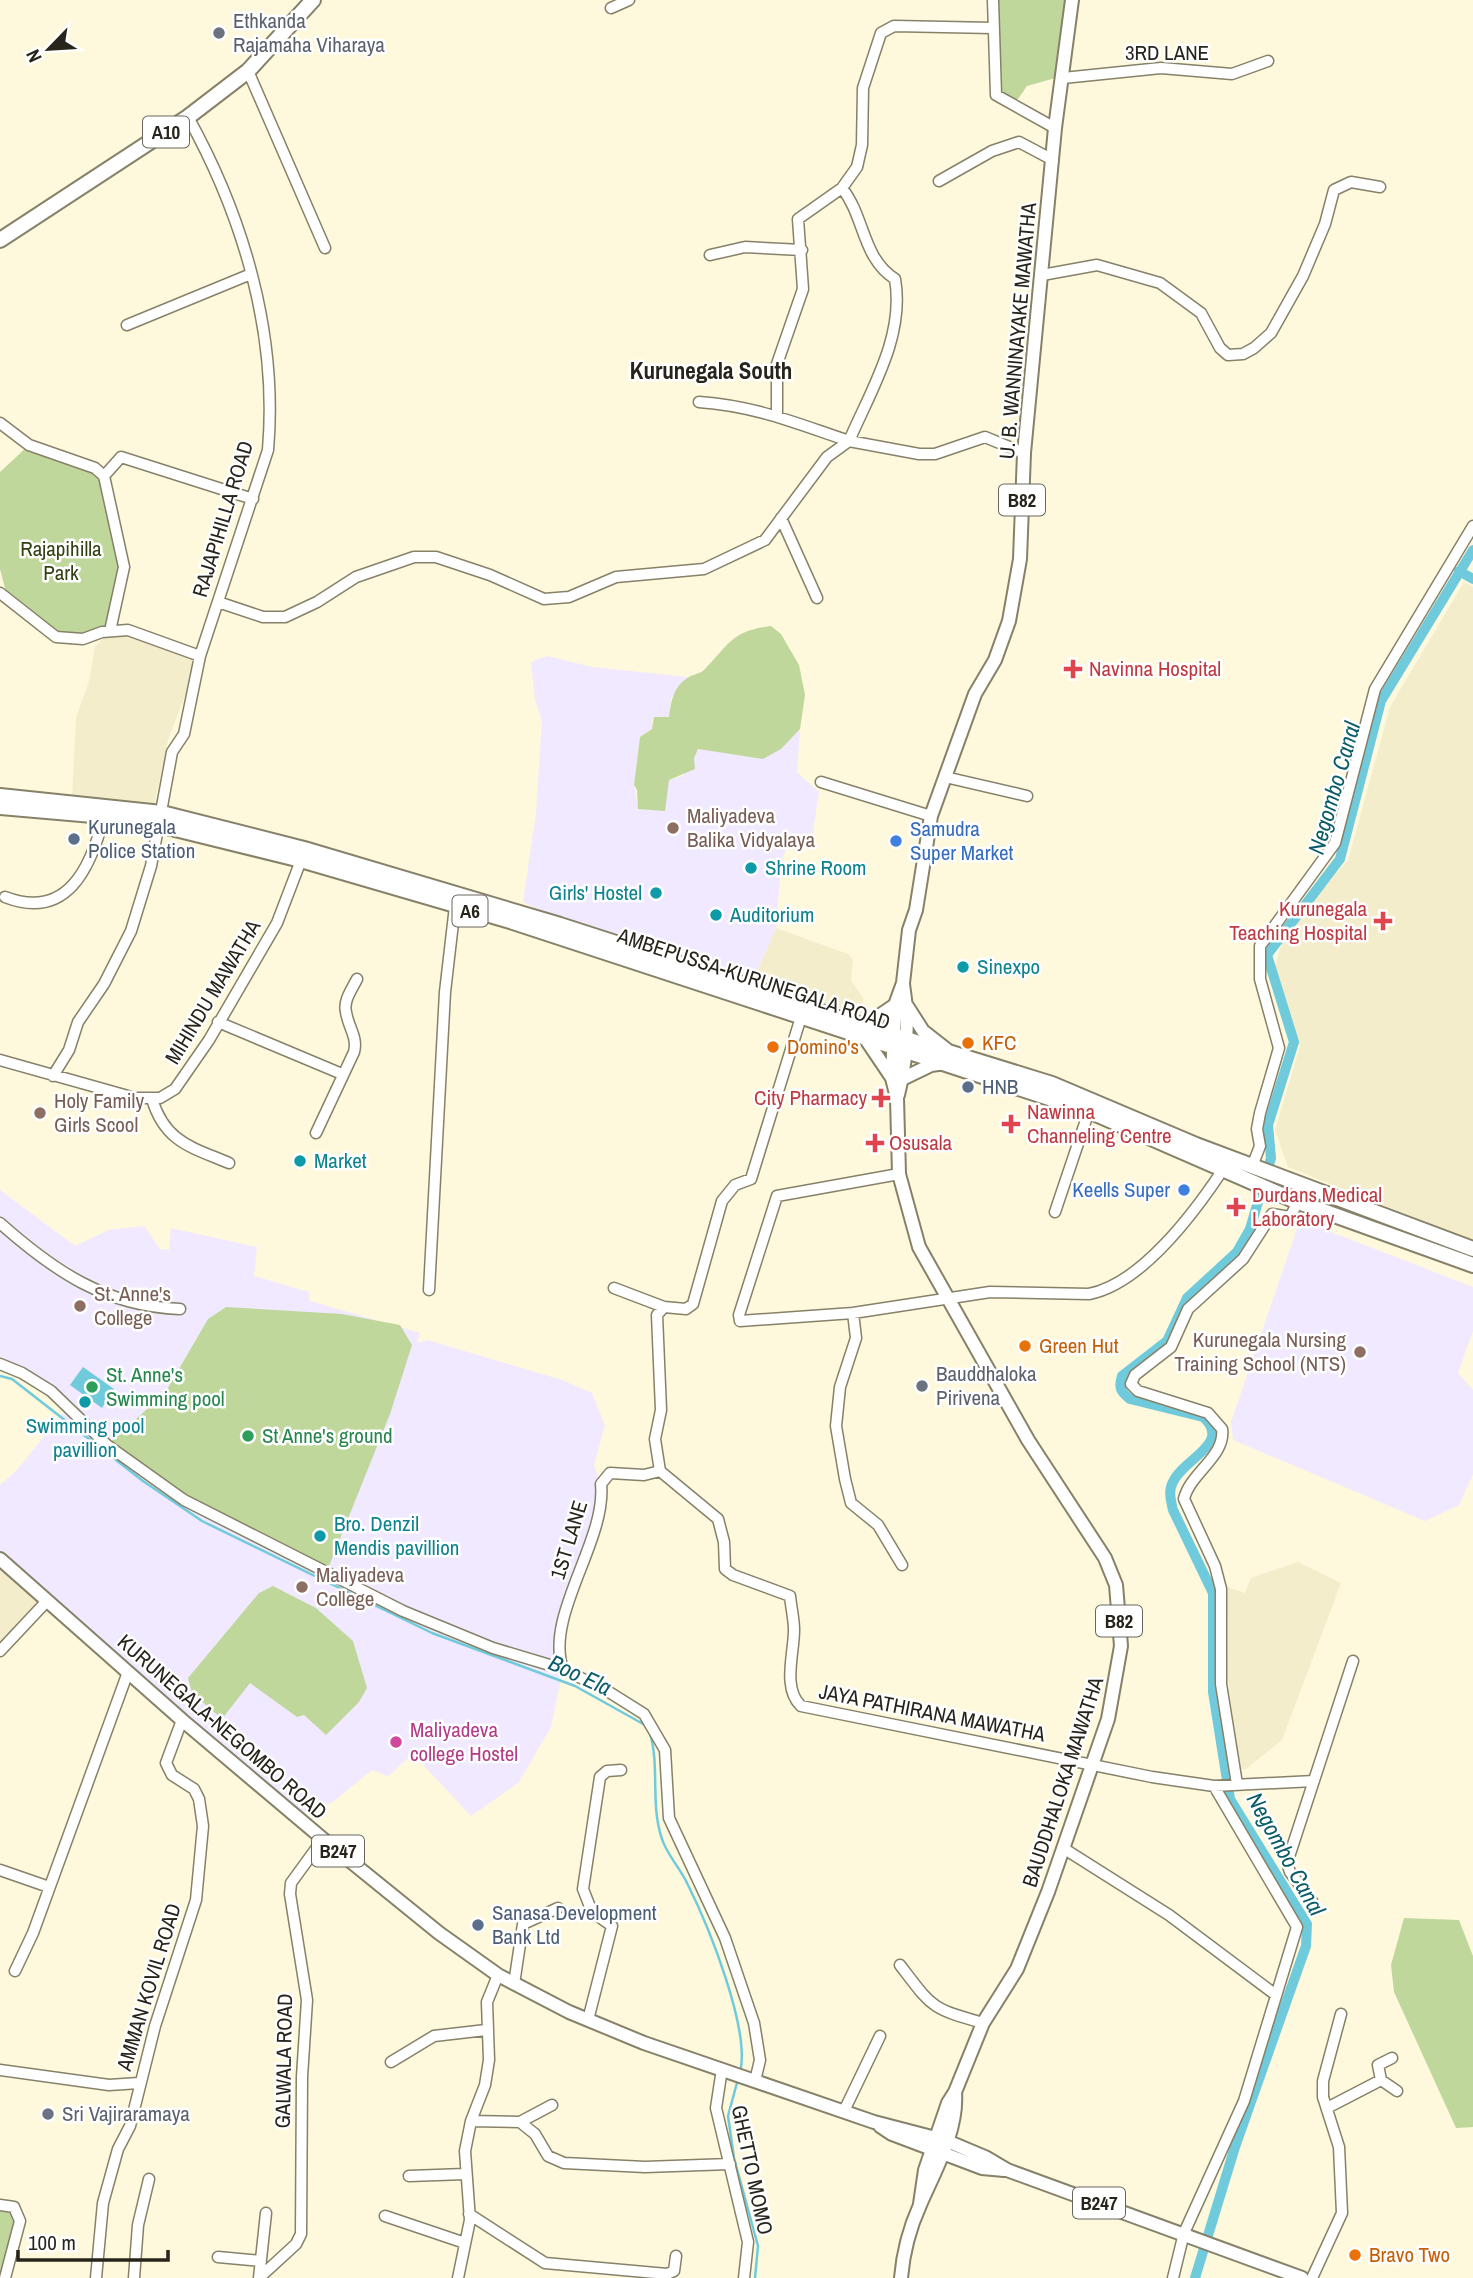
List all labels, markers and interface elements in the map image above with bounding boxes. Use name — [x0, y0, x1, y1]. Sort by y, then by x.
place label: Ethkanda Rajamaha Viharaya — [233, 6, 385, 59]
north arrow — [14, 14, 84, 84]
marker: Ethkanda Rajamaha Viharaya — [211, 25, 227, 41]
street label: 3RD LANE — [1125, 38, 1209, 67]
text: N — [19, 46, 48, 67]
road number: A10 — [143, 116, 189, 148]
street label: U. B. WANNINAYAKE MAWATHA — [992, 201, 1043, 460]
district label: Kurunegala South — [630, 355, 792, 386]
street label: RAJAPIHILLA ROAD — [185, 437, 260, 600]
road number: B82 — [999, 485, 1045, 516]
park label: Rajapihilla Park — [20, 534, 102, 587]
place label: Navinna Hospital — [1089, 654, 1221, 683]
marker: Navinna Hospital — [1063, 659, 1083, 679]
water label: Negombo Canal — [1300, 717, 1367, 858]
place label: Maliyadeva Balika Vidyalaya — [687, 801, 815, 854]
place label: Kurunegala Police Station — [88, 812, 195, 865]
place label: Samudra Super Market — [910, 814, 1014, 867]
marker: Maliyadeva Balika Vidyalaya — [665, 820, 681, 836]
marker: Kurunegala Police Station — [66, 831, 82, 847]
marker: Samudra Super Market — [888, 833, 904, 849]
place label: Shrine Room — [765, 853, 866, 882]
marker: Shrine Room — [743, 860, 759, 876]
place label: Girls' Hostel — [549, 878, 642, 907]
marker: Girls' Hostel — [648, 885, 664, 901]
place label: Kurunegala Teaching Hospital — [1229, 894, 1367, 947]
road number: A6 — [452, 896, 488, 926]
place label: Auditorium — [729, 900, 814, 929]
marker: Auditorium — [708, 907, 724, 923]
marker: Kurunegala Teaching Hospital — [1373, 911, 1393, 931]
street label: MIHINDU MAWATHA — [158, 914, 267, 1069]
street label: AMBEPUSSA-KURUNEGALA ROAD — [613, 920, 894, 1036]
place label: Sinexpo — [977, 952, 1040, 981]
marker: Sinexpo — [955, 959, 971, 975]
place label: KFC — [982, 1028, 1016, 1057]
place label: Domino's — [787, 1032, 859, 1061]
marker: KFC — [960, 1035, 976, 1051]
marker: Domino's — [765, 1039, 781, 1055]
place label: HNB — [982, 1072, 1018, 1101]
marker: HNB — [960, 1079, 976, 1095]
place label: City Pharmacy — [754, 1083, 867, 1112]
place label: Holy Family Girls Scool — [54, 1086, 144, 1139]
marker: City Pharmacy — [873, 1090, 889, 1106]
place label: Nawinna Channeling Centre — [1027, 1097, 1172, 1150]
marker: Holy Family Girls Scool — [32, 1105, 48, 1121]
marker: Nawinna Channeling Centre — [1001, 1114, 1021, 1134]
place label: Osusala — [889, 1128, 953, 1157]
marker: Osusala — [867, 1135, 883, 1151]
place label: Market — [314, 1146, 367, 1175]
marker: Market — [292, 1153, 308, 1169]
place label: Keells Super — [1072, 1175, 1170, 1204]
place label: Durdans Medical Laboratory — [1252, 1180, 1382, 1233]
marker: Keells Super — [1176, 1182, 1192, 1198]
marker: Durdans Medical Laboratory — [1226, 1197, 1246, 1217]
place label: St. Anne's College — [94, 1279, 171, 1332]
marker: St. Anne's College — [72, 1298, 88, 1314]
place label: Kurunegala Nursing Training School (NTS) — [1174, 1325, 1346, 1378]
place label: Green Hut — [1039, 1331, 1119, 1360]
marker: Green Hut — [1017, 1338, 1033, 1354]
marker: Kurunegala Nursing Training School (NTS) — [1352, 1344, 1368, 1360]
place label: Bauddhaloka Pirivena — [936, 1359, 1037, 1412]
place label: St. Anne's Swimming pool — [106, 1360, 225, 1413]
marker: Bauddhaloka Pirivena — [914, 1378, 930, 1394]
marker: St. Anne's Swimming pool — [84, 1379, 100, 1395]
marker: Swimming pool pavillion — [77, 1394, 93, 1410]
place label: Swimming pool pavillion — [26, 1411, 144, 1464]
place label: St Anne's ground — [262, 1421, 393, 1450]
marker: St Anne's ground — [240, 1428, 256, 1444]
street label: 1ST LANE — [543, 1497, 594, 1583]
place label: Bro. Denzil Mendis pavillion — [334, 1509, 459, 1562]
marker: Bro. Denzil Mendis pavillion — [312, 1528, 328, 1544]
place label: Maliyadeva College — [316, 1560, 404, 1613]
marker: Maliyadeva College — [294, 1579, 310, 1595]
road number: B82 — [1096, 1606, 1142, 1637]
street label: KURUNEGALA-NEGOMBO ROAD — [111, 1627, 333, 1826]
water label: Boo Ela — [544, 1647, 617, 1703]
street label: BAUDDHALOKA MAWATHA — [1015, 1673, 1110, 1891]
street label: JAYA PATHIRANA MAWATHA — [817, 1676, 1048, 1749]
place label: Maliyadeva college Hostel — [410, 1715, 518, 1768]
marker: Maliyadeva college Hostel — [388, 1734, 404, 1750]
water label: Negombo Canal — [1240, 1787, 1333, 1922]
road number: B247 — [312, 1836, 364, 1867]
place label: Sanasa Development Bank Ltd — [492, 1898, 657, 1951]
street label: AMMAN KOVIL ROAD — [109, 1900, 188, 2075]
marker: Sanasa Development Bank Ltd — [470, 1917, 486, 1933]
street label: GALWALA ROAD — [268, 1993, 299, 2129]
place label: Sri Vajiraramaya — [62, 2099, 190, 2128]
street label: GHETTO MOMO — [725, 2102, 780, 2237]
marker: Sri Vajiraramaya — [40, 2106, 56, 2122]
road number: B247 — [1073, 2188, 1125, 2218]
scale bar — [18, 2218, 168, 2262]
text: 100 m — [28, 2228, 76, 2257]
place label: Bravo Two — [1369, 2240, 1450, 2269]
marker: Bravo Two — [1347, 2247, 1363, 2263]

